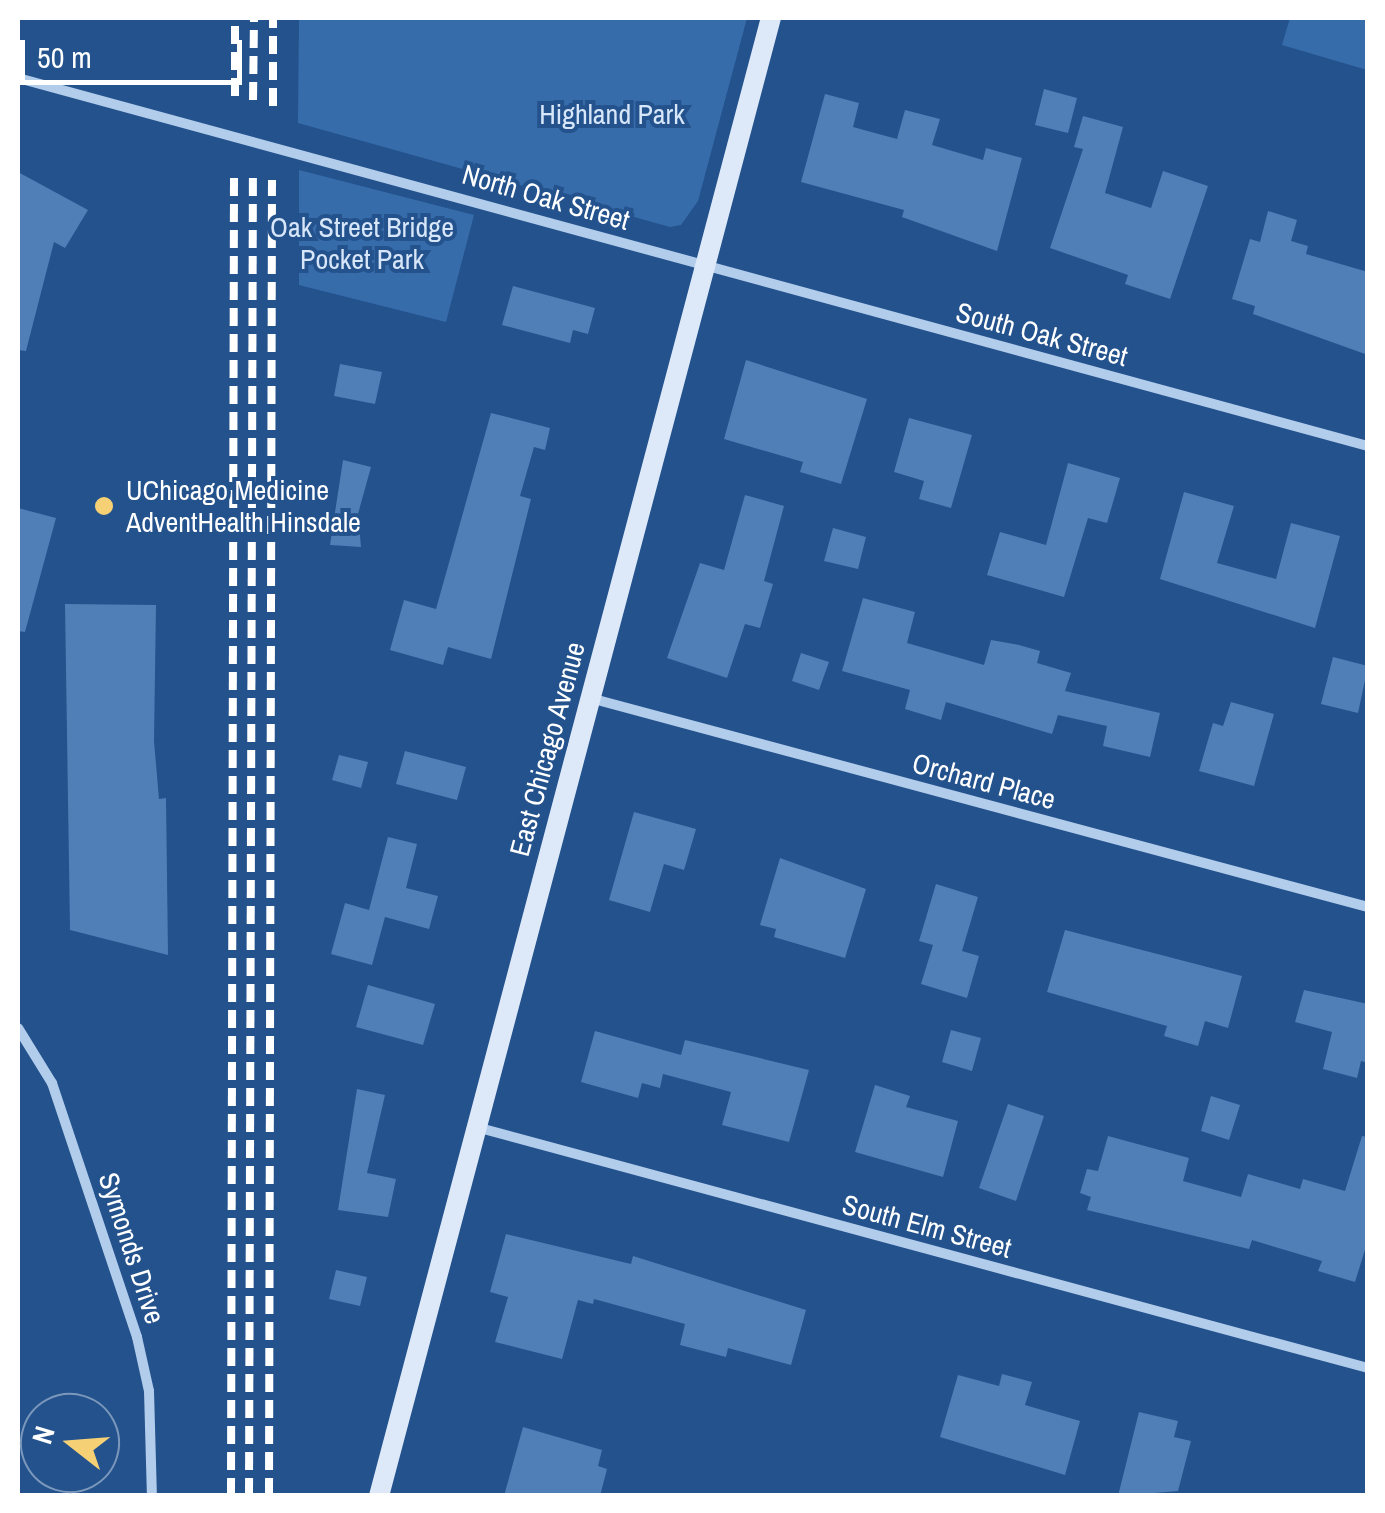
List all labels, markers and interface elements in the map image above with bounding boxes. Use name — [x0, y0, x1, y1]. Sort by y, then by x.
scale bar — [25, 20, 248, 82]
text: 50 m — [37, 37, 92, 77]
park label: Highland Park — [539, 97, 685, 131]
street label: North Oak Street — [459, 157, 633, 237]
park label: Oak Street Bridge Pocket Park — [270, 210, 454, 276]
street label: South Oak Street — [953, 295, 1131, 373]
place label: UChicago Medicine AdventHealth Hinsdale — [126, 473, 361, 539]
marker: UChicago Medicine AdventHealth Hinsdale — [91, 493, 117, 519]
street label: East Chicago Avenue — [502, 638, 592, 860]
street label: Orchard Place — [909, 746, 1059, 816]
street label: Symonds Drive — [92, 1168, 172, 1328]
street label: South Elm Street — [839, 1187, 1015, 1265]
north arrow — [20, 1393, 120, 1493]
text: N — [23, 1421, 64, 1448]

